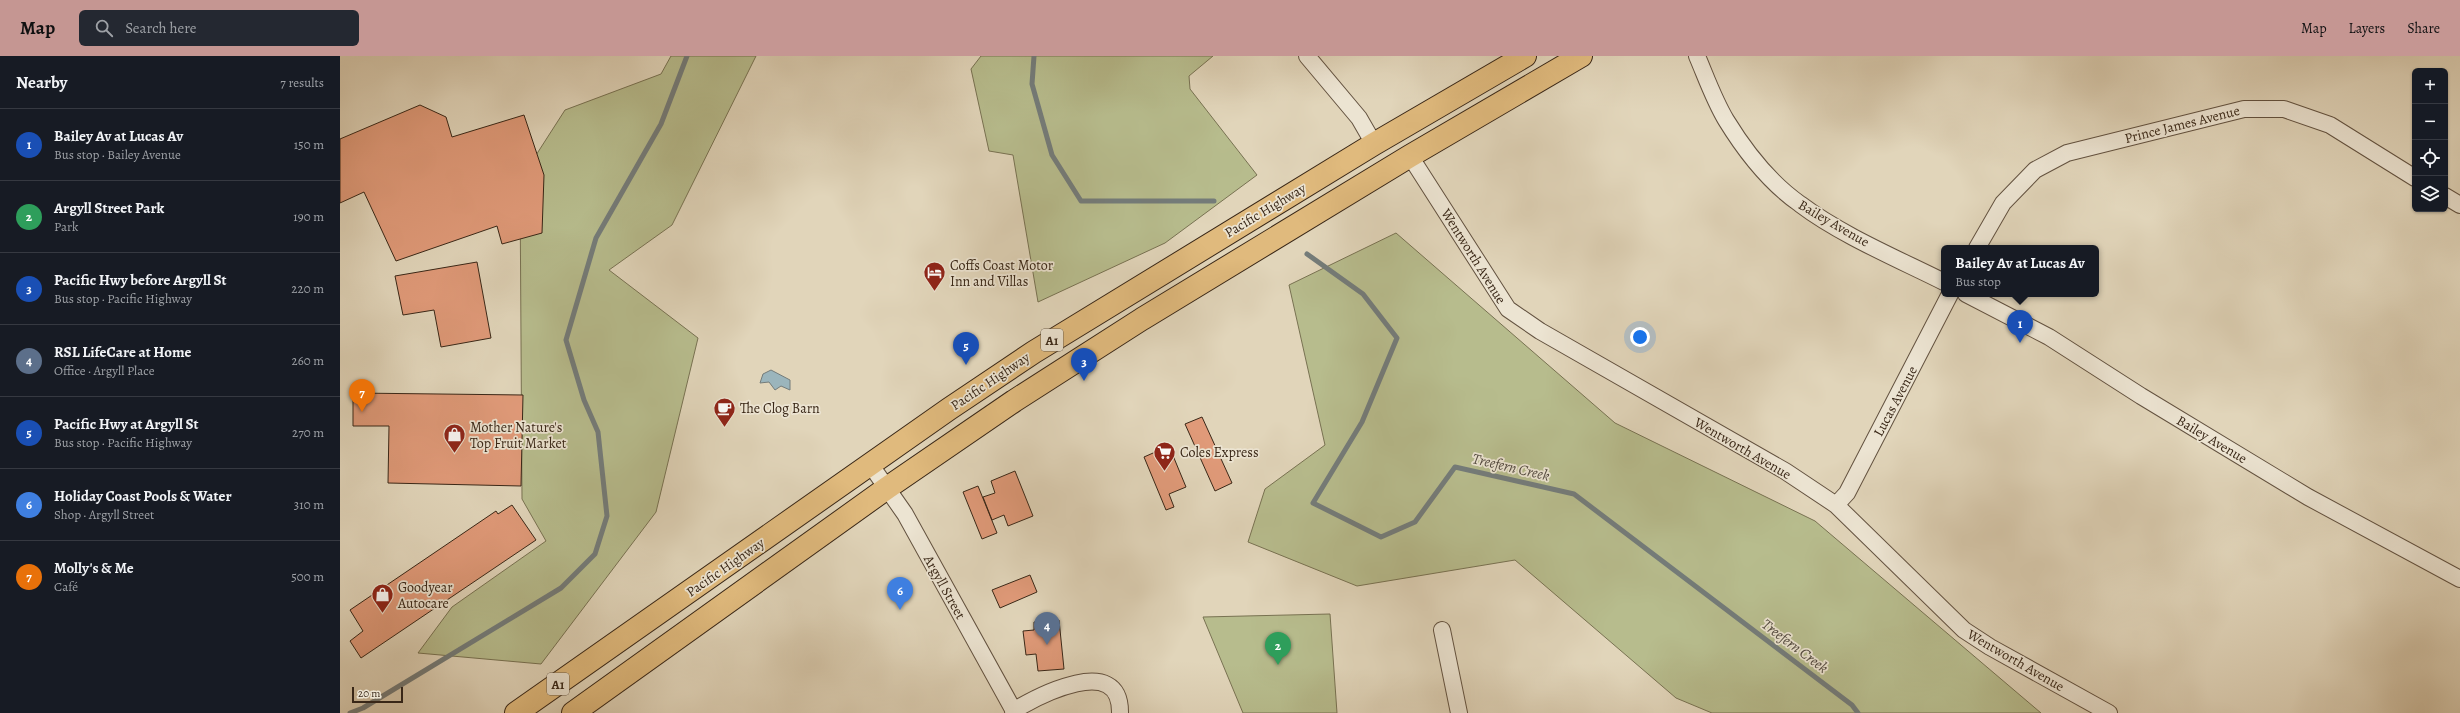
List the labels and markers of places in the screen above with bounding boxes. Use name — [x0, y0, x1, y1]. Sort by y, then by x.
place label: Coffs Coast Motor Inn and Villas — [950, 256, 1054, 291]
hotel icon: Coffs Coast Motor Inn and Villas — [921, 260, 947, 293]
pin: 1 — [2007, 310, 2033, 343]
pin: 5 — [953, 332, 979, 365]
pin: 3 — [1071, 348, 1097, 381]
pin: 7 — [349, 379, 375, 412]
cafe icon: The Clog Barn — [711, 395, 737, 428]
place label: The Clog Barn — [740, 399, 820, 418]
place label: Mother Nature's Top Fruit Market — [470, 418, 567, 453]
shop icon: Mother Nature's Top Fruit Market — [442, 422, 468, 455]
supermarket icon: Coles Express — [1152, 439, 1178, 472]
place label: Coles Express — [1180, 443, 1259, 462]
pin: 6 — [887, 577, 913, 610]
place label: Goodyear Autocare — [397, 578, 453, 613]
shop icon: Goodyear Autocare — [369, 582, 395, 615]
pin: 4 — [1034, 612, 1060, 645]
pin: 2 — [1265, 632, 1291, 665]

